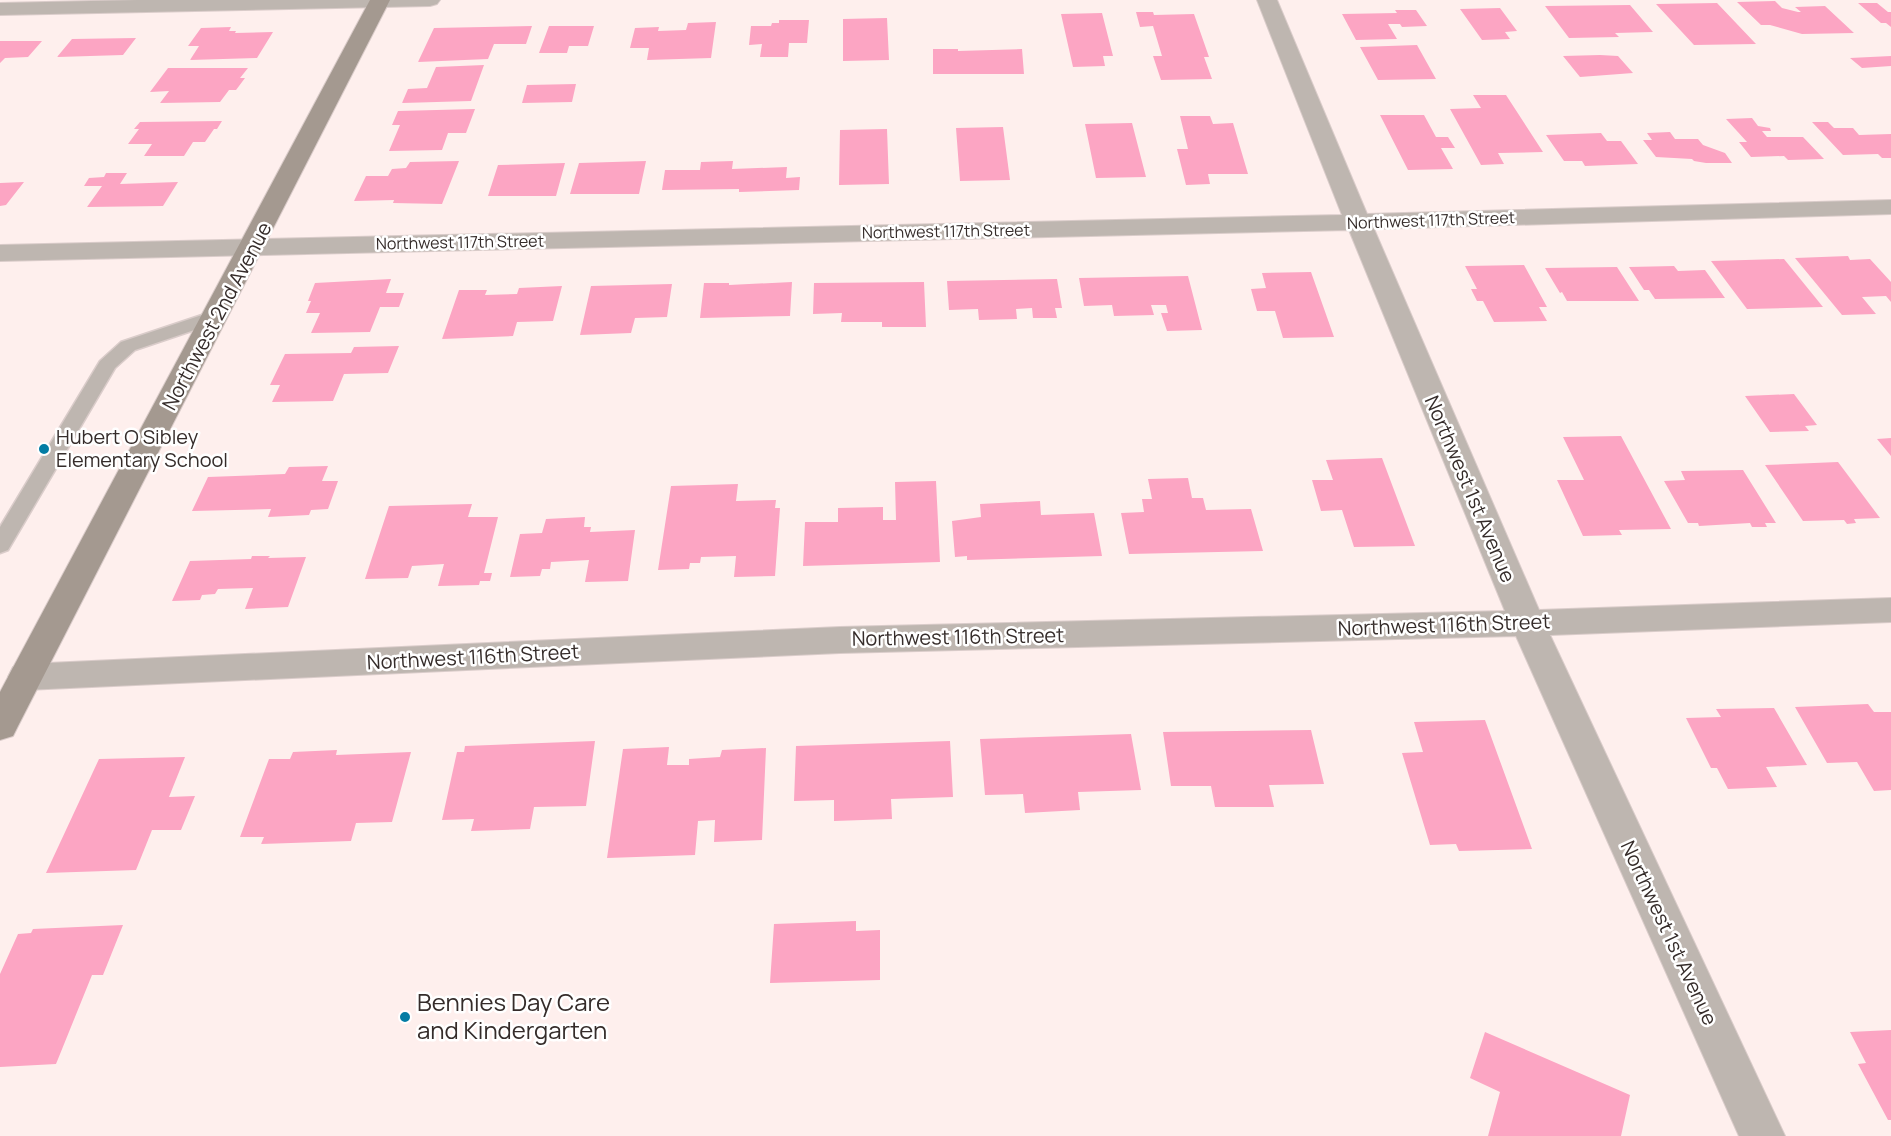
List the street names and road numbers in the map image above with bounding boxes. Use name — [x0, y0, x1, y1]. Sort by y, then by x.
street label: Northwest 117th Street — [1347, 206, 1515, 234]
street label: Northwest 2nd Avenue — [156, 217, 278, 415]
street label: Northwest 117th Street — [862, 219, 1030, 243]
street label: Northwest 117th Street — [376, 230, 544, 254]
street label: Northwest 1st Avenue — [1419, 391, 1522, 586]
street label: Northwest 116th Street — [1337, 607, 1551, 642]
street label: Northwest 116th Street — [852, 621, 1064, 652]
street label: Northwest 116th Street — [366, 637, 580, 676]
street label: Northwest 1st Avenue — [1615, 836, 1724, 1029]

